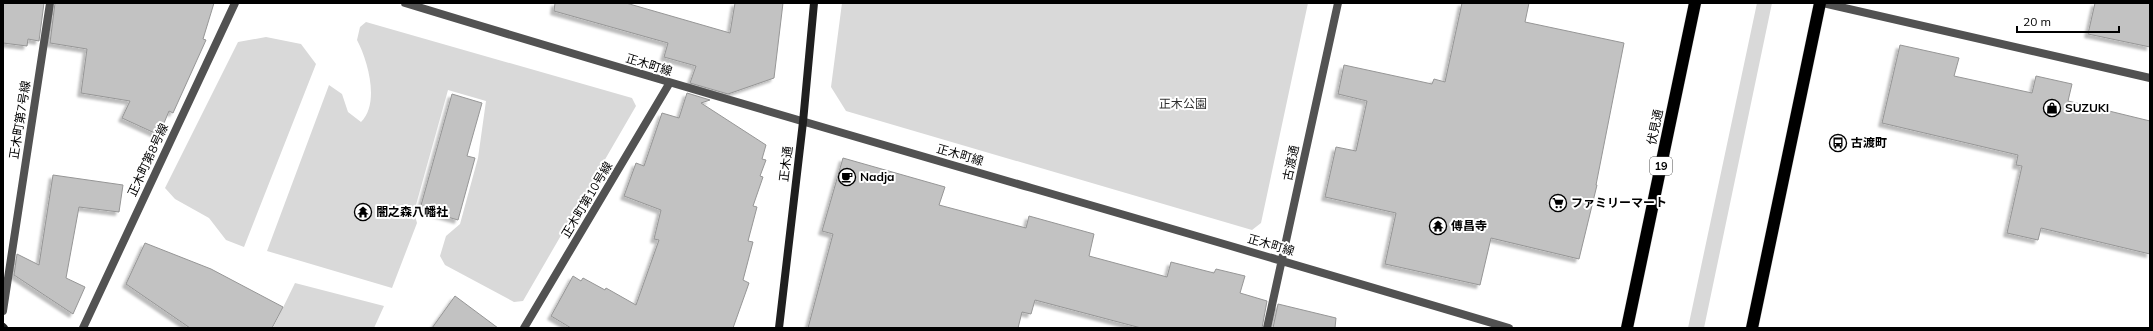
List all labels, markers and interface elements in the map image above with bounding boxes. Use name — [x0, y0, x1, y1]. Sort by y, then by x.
scale bar — [2017, 8, 2119, 34]
text: 20 m — [2023, 14, 2051, 29]
street label: 正木町線 — [624, 50, 674, 79]
street label: 正木町第7号線 — [6, 80, 33, 160]
park label: 正木公園 — [1159, 96, 1207, 111]
shop icon: SUZUKI — [2042, 98, 2062, 118]
place label: SUZUKI — [2065, 100, 2109, 115]
street label: 伏見通 — [1643, 108, 1666, 146]
street label: 正木町第8号線 — [124, 121, 171, 199]
bus stop icon: 古渡町 — [1828, 133, 1848, 153]
place label: 古渡町 — [1851, 135, 1887, 150]
street label: 正木町線 — [935, 141, 985, 168]
street label: 古渡通 — [1279, 144, 1302, 182]
street label: 正木通 — [776, 145, 795, 183]
road number: 19 — [1650, 157, 1672, 175]
street label: 正木町第10号線 — [558, 159, 615, 241]
cafe icon: Nadja — [837, 167, 857, 187]
place label: Nadja — [860, 169, 895, 184]
supermarket icon: ファミリーマート — [1548, 193, 1568, 213]
place label: ファミリーマート — [1571, 195, 1667, 210]
temple icon: 闇之森八幡社 — [353, 202, 373, 222]
place label: 闇之森八幡社 — [376, 204, 448, 219]
temple icon: 傅昌寺 — [1428, 216, 1448, 236]
place label: 傅昌寺 — [1451, 218, 1487, 233]
street label: 正木町線 — [1246, 231, 1296, 258]

